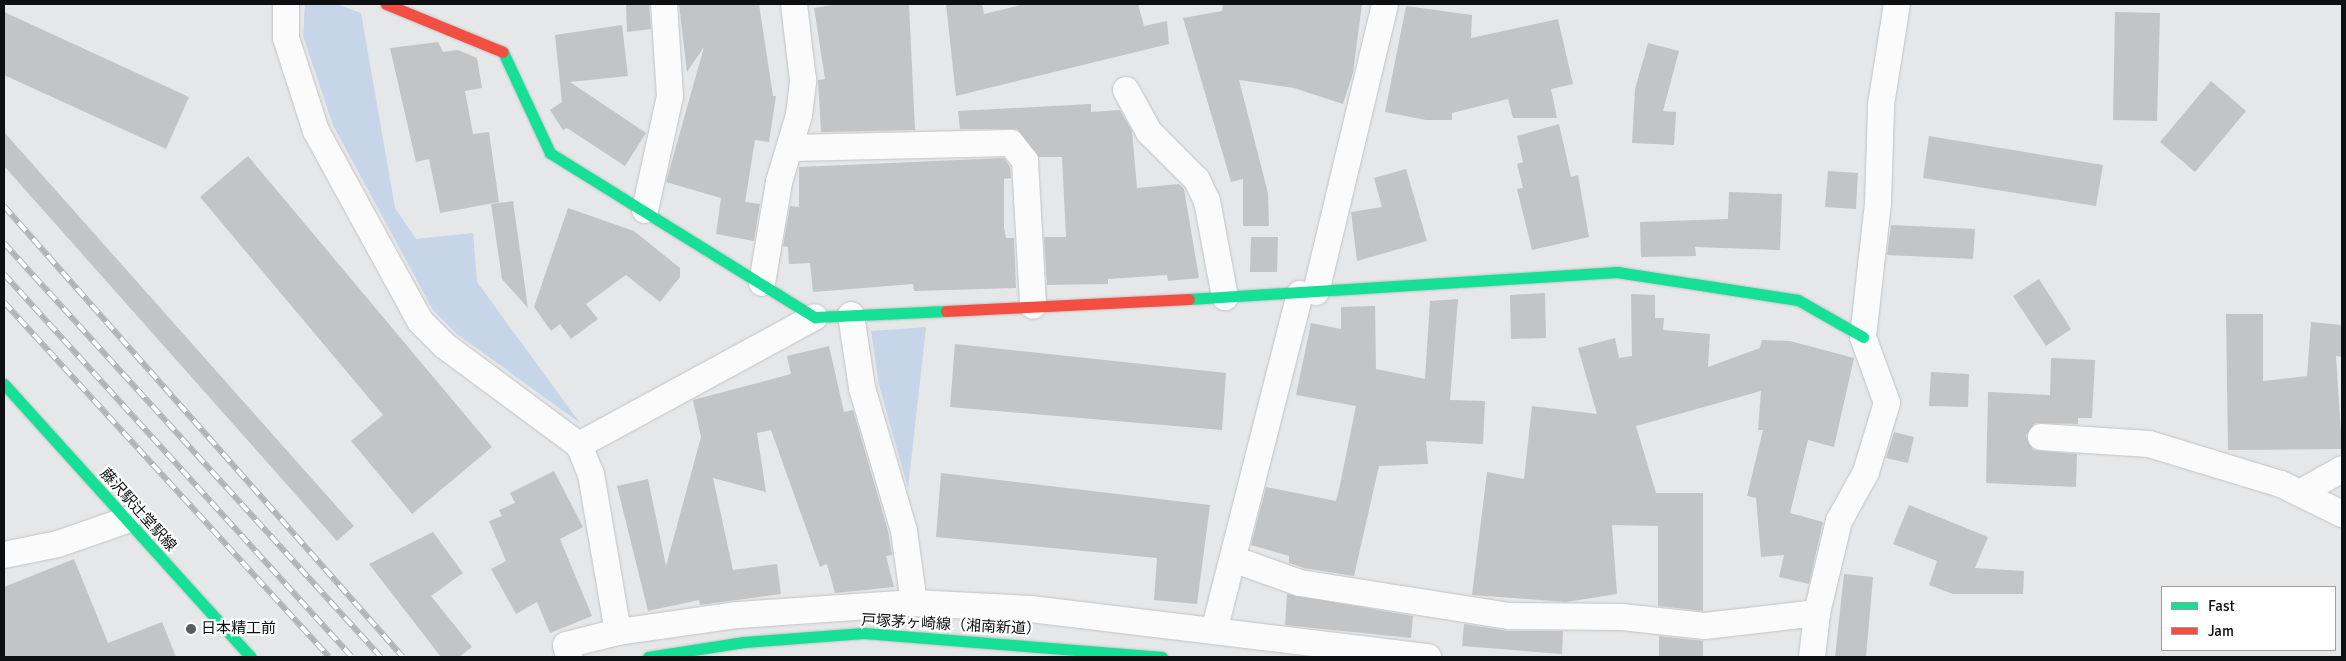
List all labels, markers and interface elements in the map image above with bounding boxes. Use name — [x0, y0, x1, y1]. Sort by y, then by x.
street label: 藤沢駅辻堂駅線 — [96, 465, 180, 555]
legend — [2161, 586, 2336, 651]
text: Fast — [2208, 597, 2235, 615]
street label: 戸塚茅ヶ崎線（湘南新道） — [861, 611, 1041, 639]
place label: 日本精工前 — [201, 620, 276, 638]
text: Jam — [2208, 622, 2234, 640]
marker: 日本精工前 — [185, 623, 197, 635]

